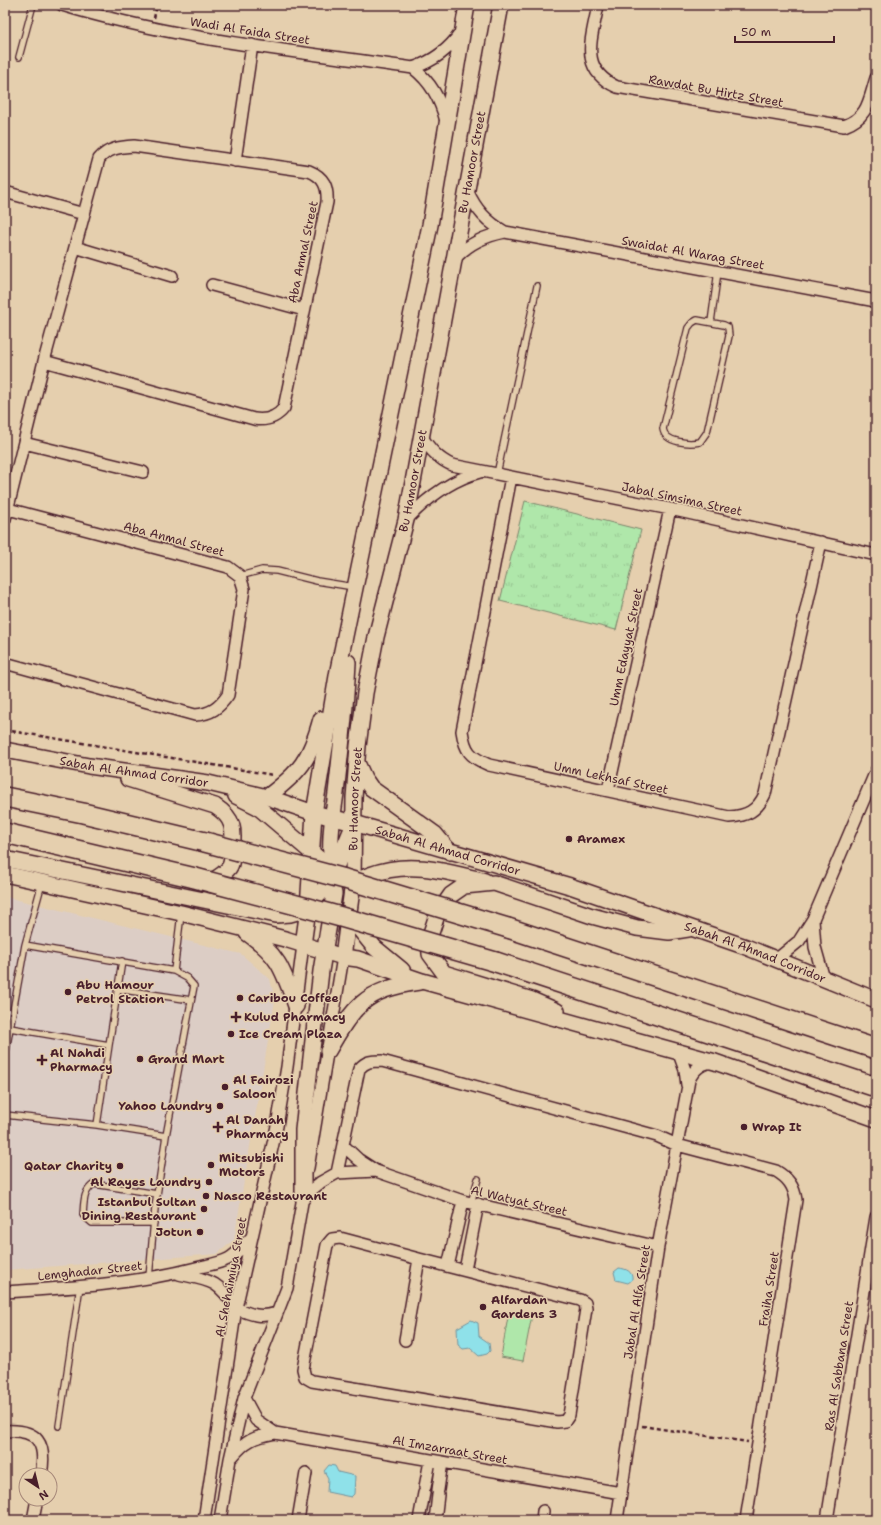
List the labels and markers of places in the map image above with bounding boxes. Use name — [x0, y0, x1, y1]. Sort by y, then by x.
place label: Aramex — [577, 831, 625, 847]
marker: Aramex — [564, 834, 574, 844]
place label: Abu Hamour Petrol Station — [76, 977, 164, 1007]
marker: Abu Hamour Petrol Station — [63, 987, 73, 997]
place label: Caribou Coffee — [248, 990, 339, 1006]
marker: Caribou Coffee — [235, 993, 245, 1003]
place label: Kulud Pharmacy — [244, 1009, 346, 1025]
marker: Kulud Pharmacy — [231, 1012, 241, 1022]
place label: Ice Cream Plaza — [239, 1026, 343, 1042]
marker: Ice Cream Plaza — [226, 1029, 236, 1039]
place label: Al Nahdi Pharmacy — [50, 1045, 113, 1075]
place label: Grand Mart — [148, 1051, 225, 1067]
marker: Grand Mart — [135, 1054, 145, 1064]
marker: Al Nahdi Pharmacy — [37, 1055, 47, 1065]
place label: Al Fairozi Saloon — [233, 1072, 294, 1102]
marker: Al Fairozi Saloon — [220, 1082, 230, 1092]
place label: Yahoo Laundry — [119, 1098, 212, 1114]
marker: Yahoo Laundry — [215, 1101, 225, 1111]
place label: Al Danah Pharmacy — [226, 1112, 289, 1142]
place label: Wrap It — [752, 1119, 802, 1135]
marker: Al Danah Pharmacy — [213, 1122, 223, 1132]
marker: Wrap It — [739, 1122, 749, 1132]
place label: Mitsubishi Motors — [219, 1150, 284, 1180]
place label: Qatar Charity — [24, 1158, 112, 1174]
marker: Mitsubishi Motors — [206, 1160, 216, 1170]
marker: Qatar Charity — [115, 1161, 125, 1171]
place label: Al Rayes Laundry — [90, 1174, 201, 1190]
marker: Al Rayes Laundry — [204, 1177, 214, 1187]
place label: Nasco Restaurant — [214, 1188, 327, 1204]
marker: Nasco Restaurant — [201, 1191, 211, 1201]
place label: Istanbul Sultan Dining Restaurant — [82, 1194, 196, 1224]
marker: Istanbul Sultan Dining Restaurant — [199, 1204, 209, 1214]
place label: Jotun — [156, 1224, 192, 1240]
marker: Jotun — [195, 1227, 205, 1237]
place label: Alfardan Gardens 3 — [491, 1292, 557, 1322]
marker: Alfardan Gardens 3 — [478, 1302, 488, 1312]

